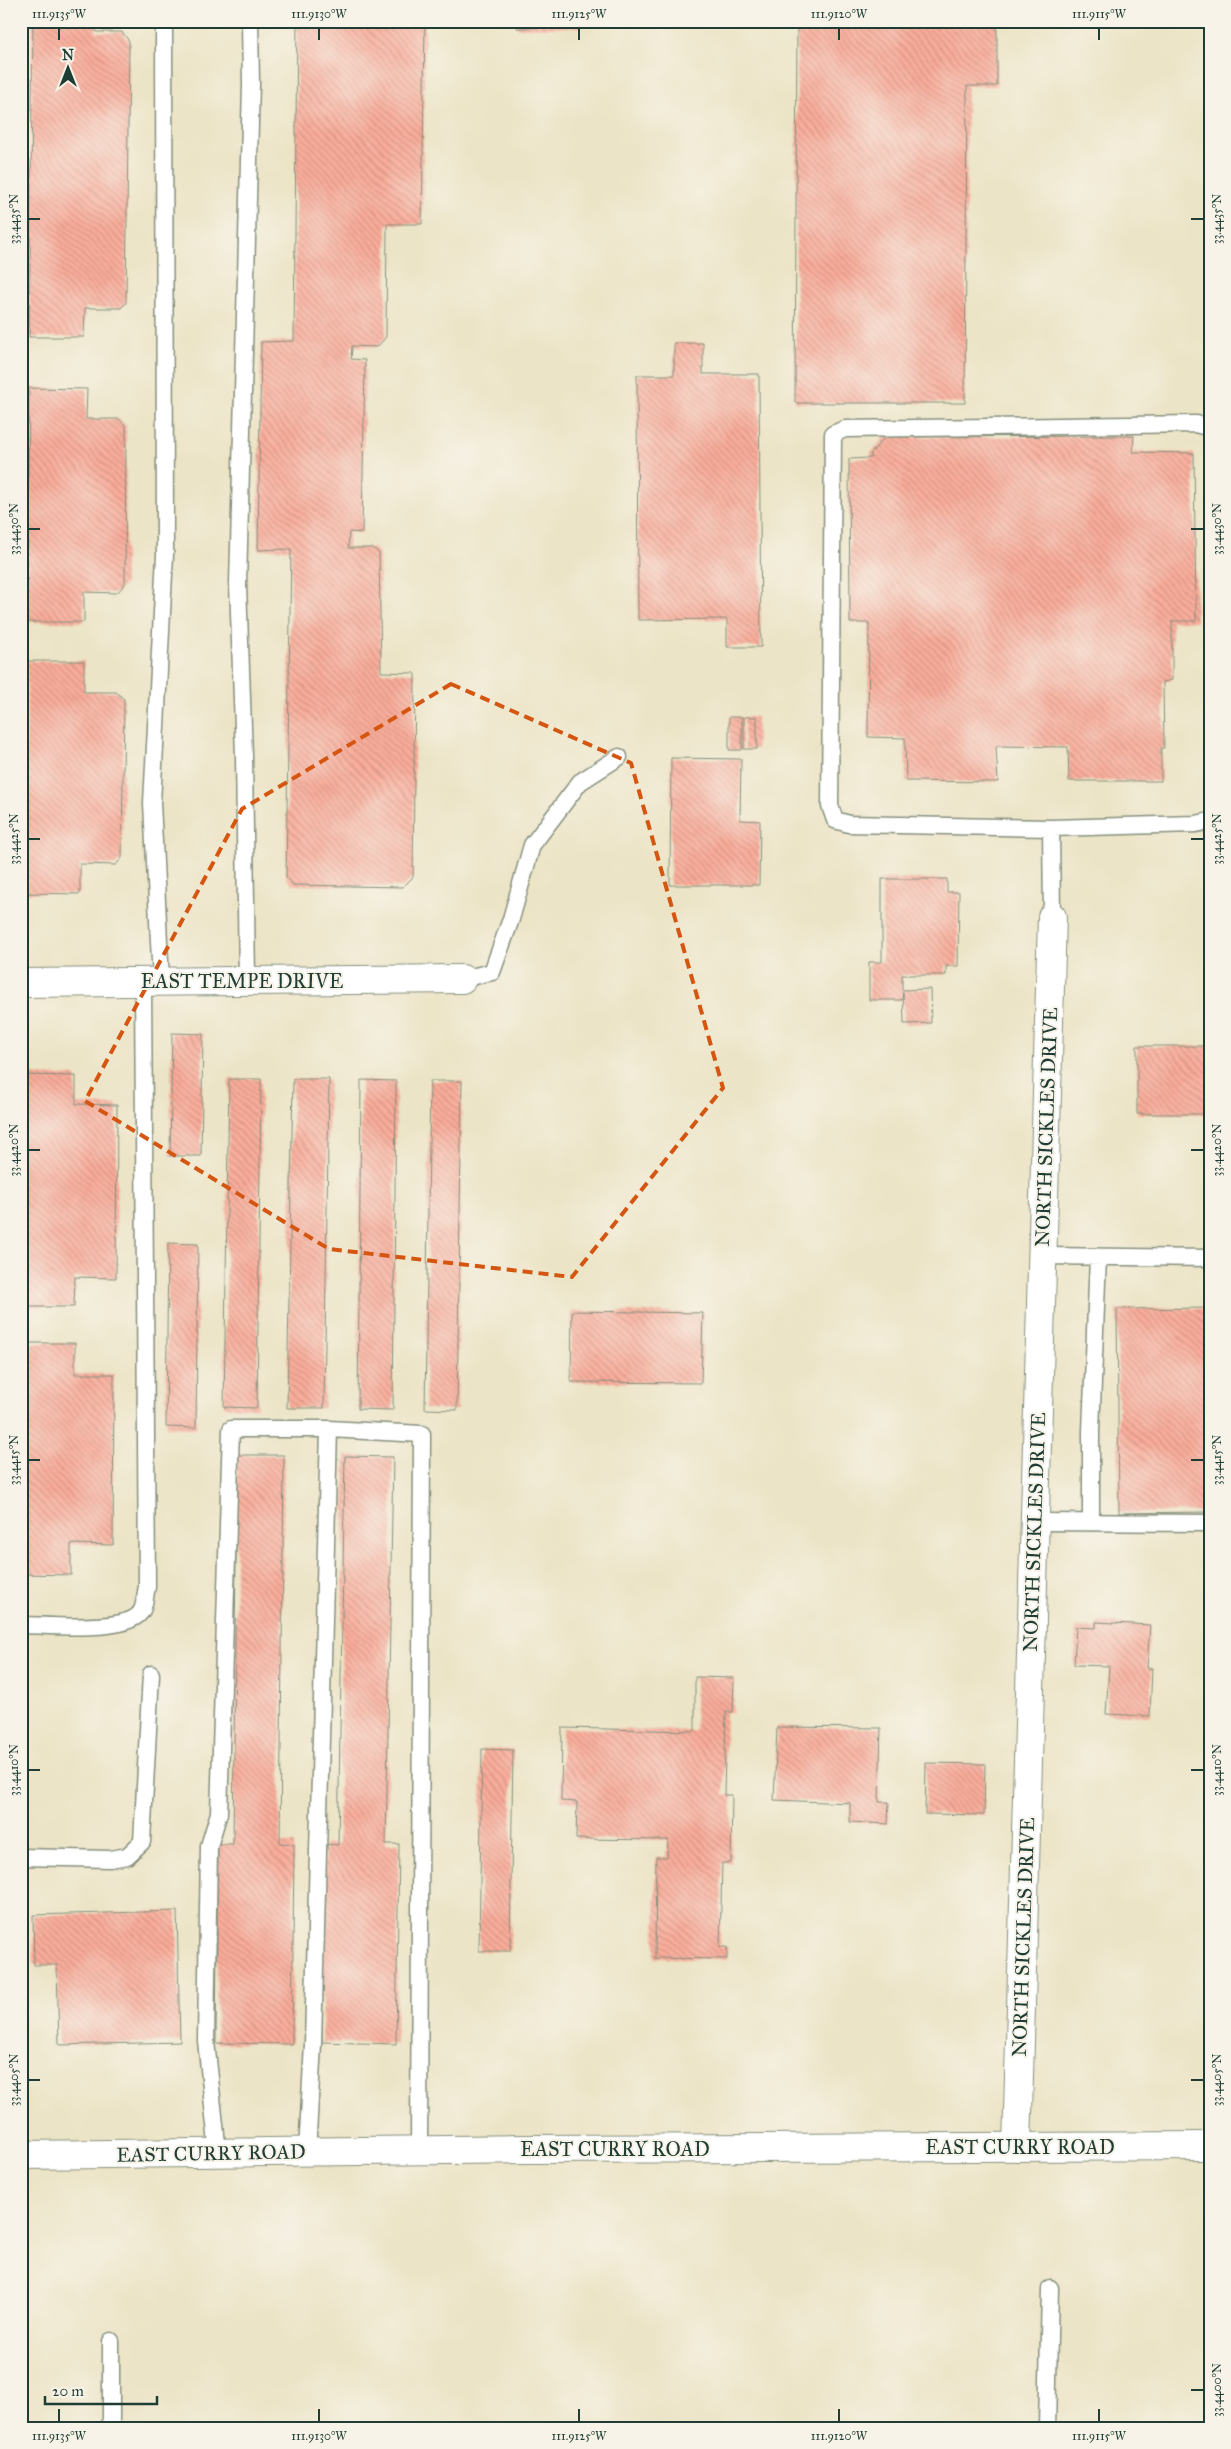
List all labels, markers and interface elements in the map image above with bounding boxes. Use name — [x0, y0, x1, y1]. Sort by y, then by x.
text: 111.9135°W — [32, 7, 87, 21]
text: 111.9130°W — [291, 7, 347, 21]
text: 111.9125°W — [552, 7, 607, 21]
text: 111.9120°W — [811, 7, 868, 21]
text: 111.9115°W — [1072, 7, 1126, 21]
north arrow — [42, 42, 92, 92]
text: N — [62, 47, 74, 64]
text: 33.4435°N — [7, 194, 21, 244]
text: 33.4435°N — [1210, 194, 1224, 244]
text: 33.4430°N — [7, 503, 21, 555]
text: 33.4430°N — [1210, 503, 1224, 555]
text: 33.4425°N — [7, 813, 21, 865]
text: 33.4425°N — [1210, 813, 1224, 865]
street label: EAST TEMPE DRIVE — [141, 969, 343, 993]
street label: NORTH SICKLES DRIVE — [1030, 1007, 1062, 1247]
text: 33.4420°N — [7, 1124, 21, 1177]
text: 33.4420°N — [1210, 1124, 1224, 1177]
street label: NORTH SICKLES DRIVE — [1018, 1412, 1050, 1652]
text: 33.4415°N — [7, 1435, 21, 1485]
text: 33.4415°N — [1210, 1435, 1224, 1485]
text: 33.4410°N — [7, 1744, 21, 1796]
text: 33.4410°N — [1210, 1744, 1224, 1796]
street label: NORTH SICKLES DRIVE — [1007, 1817, 1039, 2057]
text: 33.4405°N — [7, 2054, 21, 2106]
text: 33.4405°N — [1210, 2054, 1224, 2106]
street label: EAST CURRY ROAD — [925, 2135, 1115, 2159]
street label: EAST CURRY ROAD — [520, 2137, 710, 2161]
street label: EAST CURRY ROAD — [116, 2139, 306, 2167]
text: 33.4400°N — [1210, 2363, 1224, 2417]
scale bar — [45, 2374, 158, 2406]
text: 20 m — [52, 2382, 84, 2400]
text: 111.9135°W — [32, 2429, 87, 2443]
text: 111.9130°W — [291, 2429, 347, 2443]
text: 111.9125°W — [552, 2429, 607, 2443]
text: 111.9120°W — [811, 2429, 868, 2443]
text: 111.9115°W — [1072, 2429, 1126, 2443]

